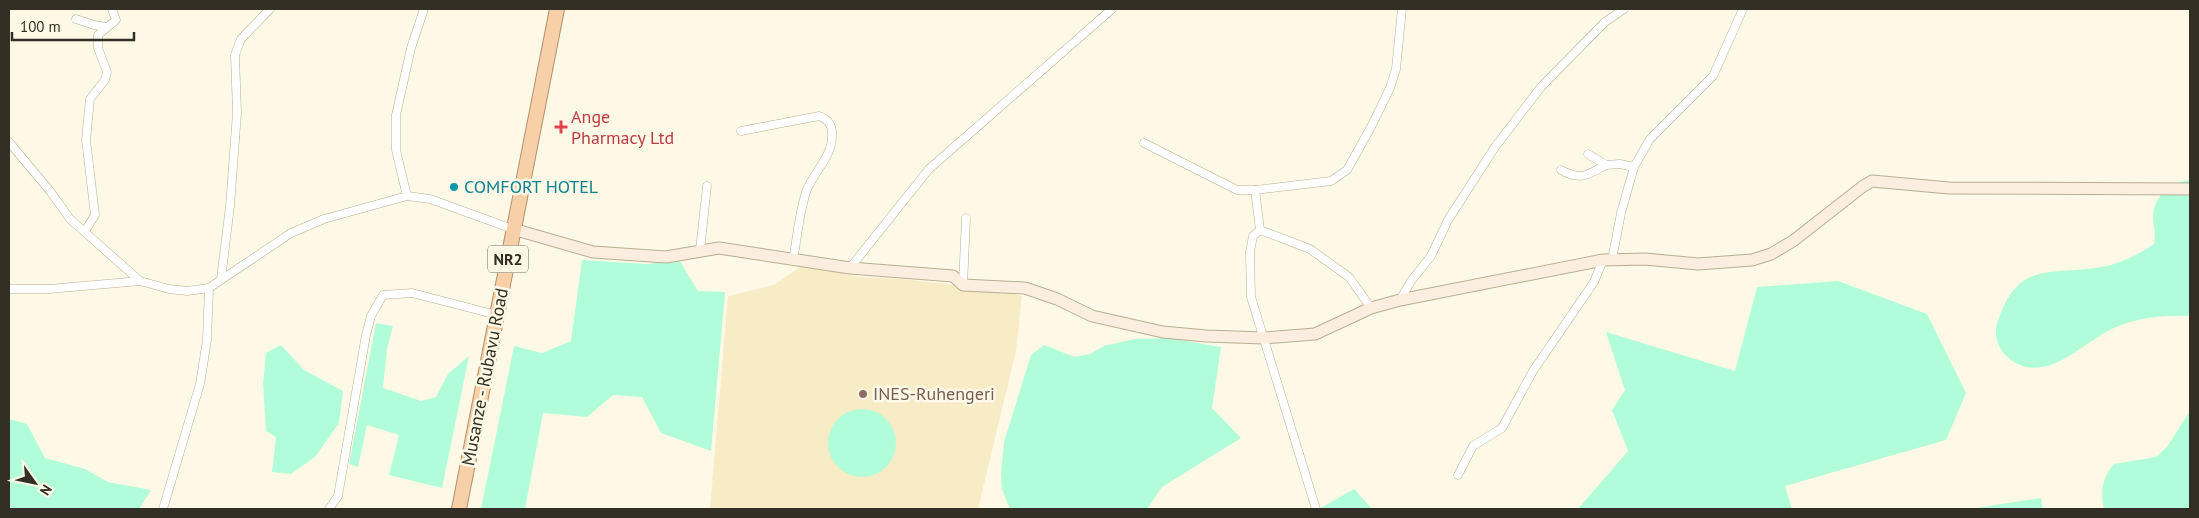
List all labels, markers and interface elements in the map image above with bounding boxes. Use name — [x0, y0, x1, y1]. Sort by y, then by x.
scale bar — [12, 10, 135, 42]
text: 100 m — [20, 17, 61, 36]
place label: Ange Pharmacy Ltd — [571, 105, 674, 149]
marker: Ange Pharmacy Ltd — [555, 121, 567, 133]
place label: COMFORT HOTEL — [464, 175, 598, 198]
marker: COMFORT HOTEL — [448, 181, 460, 193]
road number: NR2 — [488, 245, 528, 272]
street label: Musanze - Rubavu Road — [456, 286, 513, 468]
place label: INES-Ruhengeri — [873, 382, 995, 405]
marker: INES-Ruhengeri — [857, 388, 869, 400]
north arrow — [10, 458, 60, 508]
text: N — [36, 481, 56, 499]

